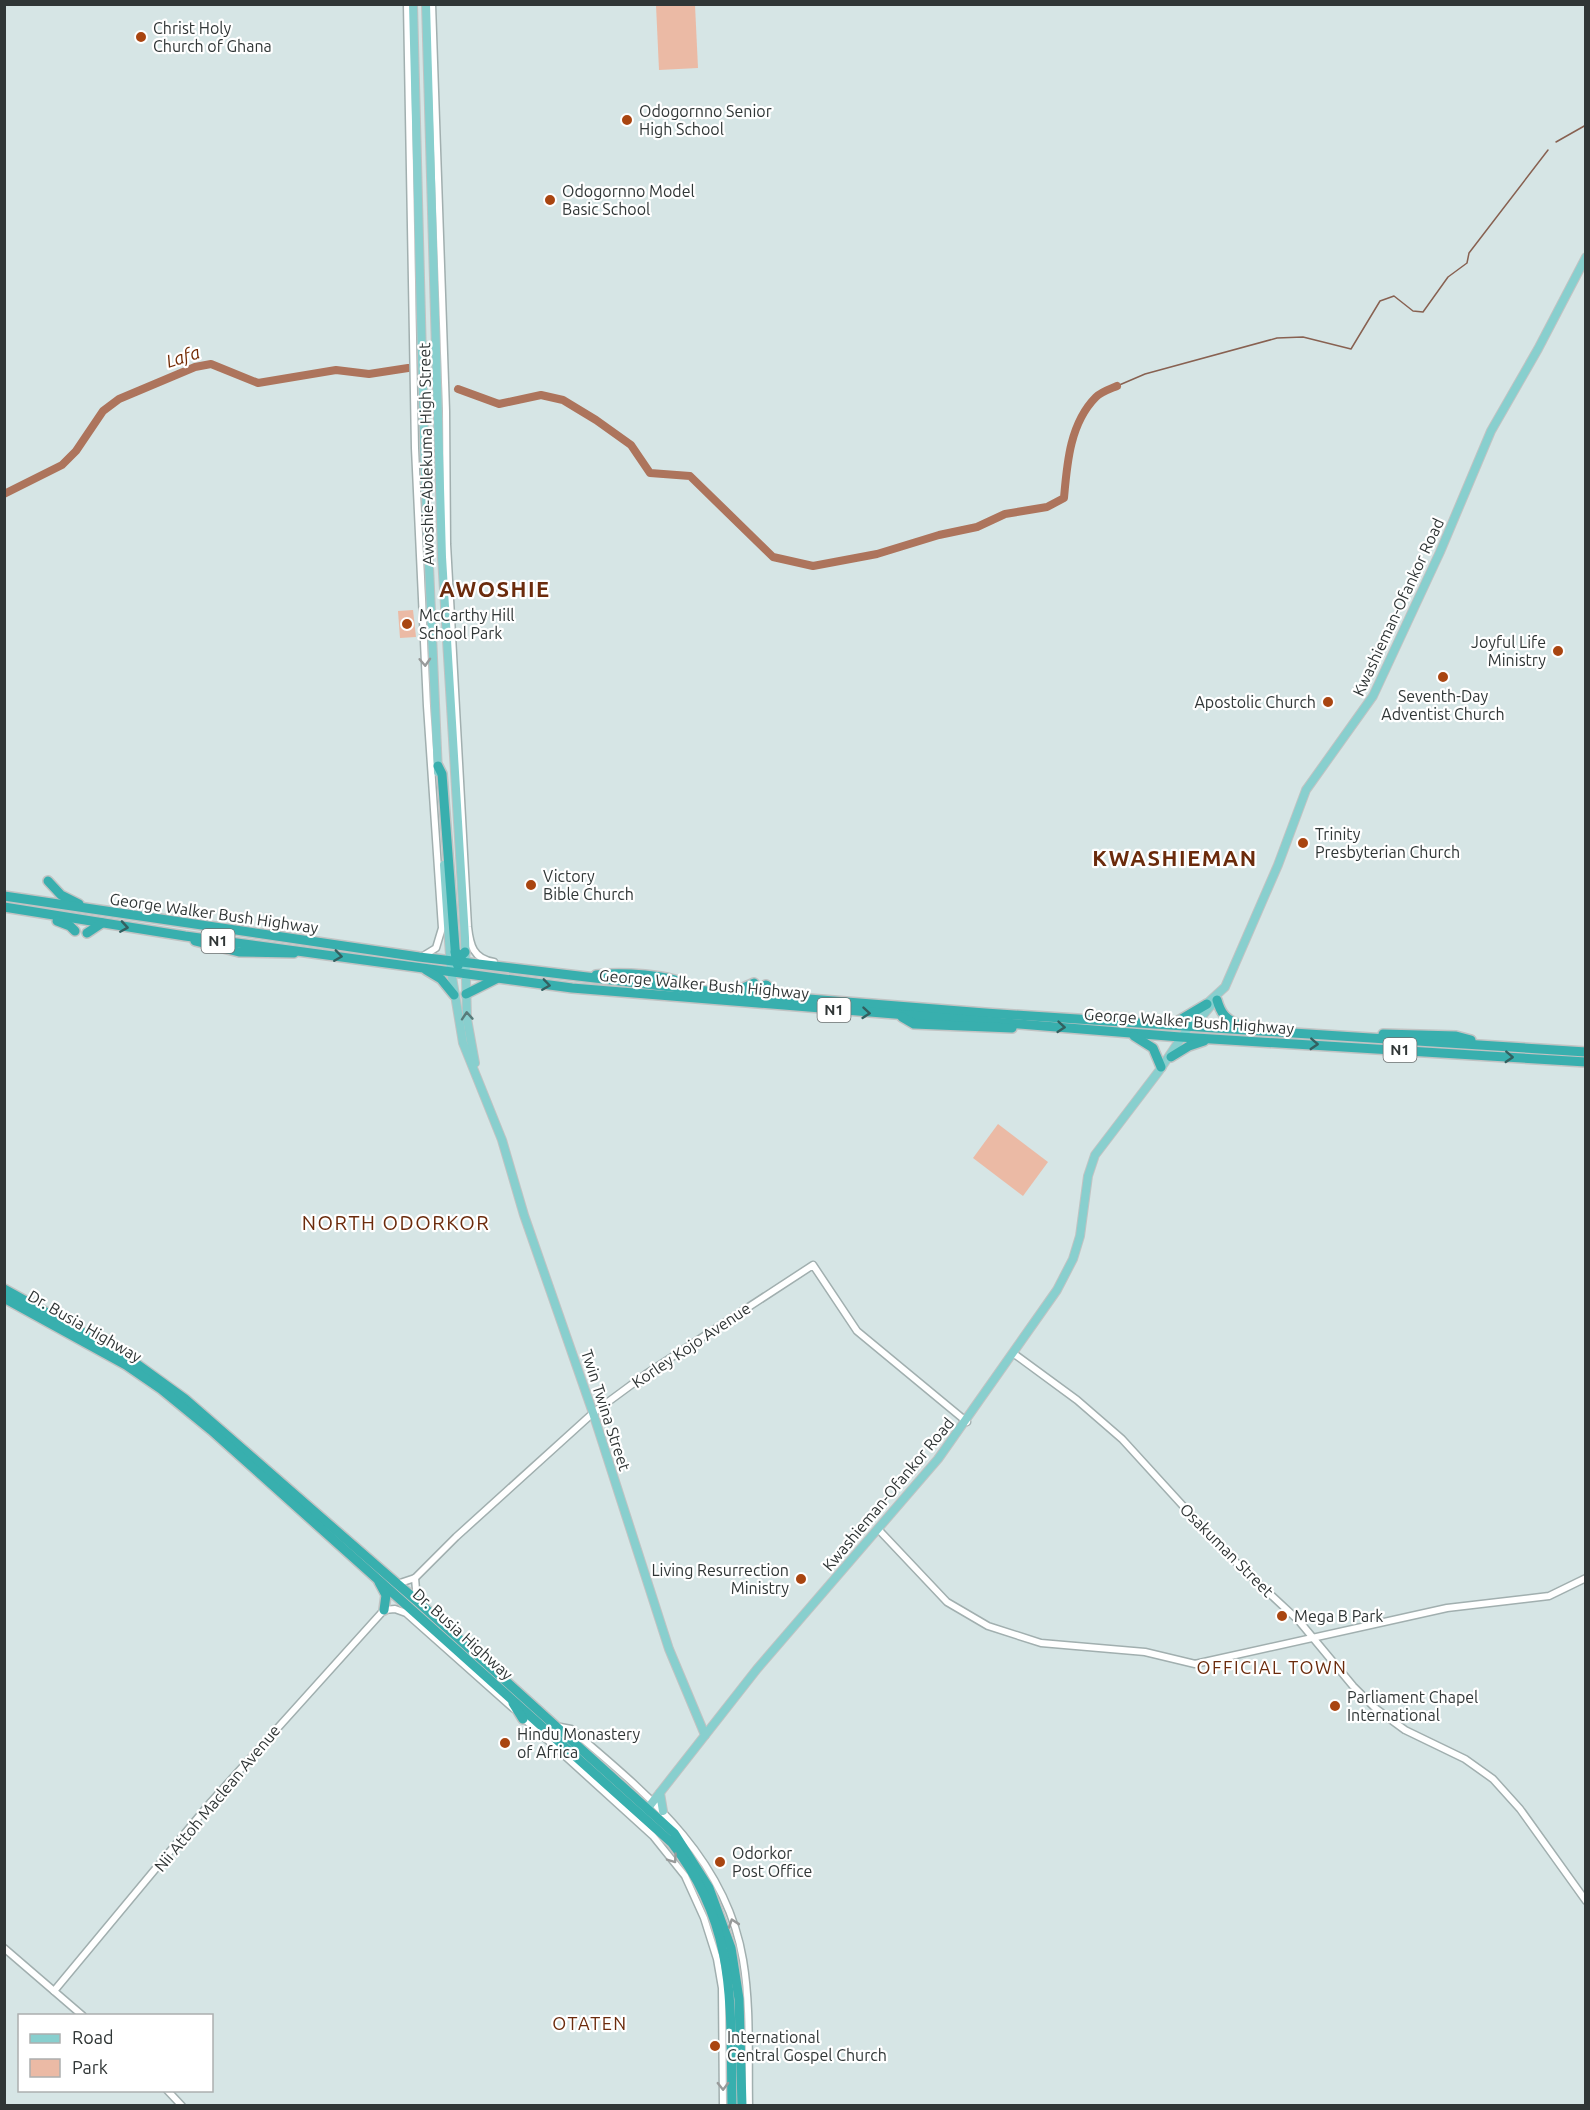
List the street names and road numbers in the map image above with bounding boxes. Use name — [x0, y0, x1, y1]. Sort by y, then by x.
street label: Awoshie-Ablekuma High Street — [415, 342, 437, 566]
street label: Kwashieman-Ofankor Road — [1349, 515, 1447, 699]
street label: George Walker Bush Highway — [109, 889, 320, 937]
road number: N1 — [202, 929, 234, 953]
street label: George Walker Bush Highway — [598, 966, 810, 1002]
road number: N1 — [818, 998, 850, 1022]
street label: George Walker Bush Highway — [1083, 1005, 1295, 1037]
road number: N1 — [1384, 1038, 1416, 1062]
street label: Dr. Busia Highway — [25, 1286, 145, 1366]
street label: Korley Kojo Avenue — [628, 1299, 754, 1391]
street label: Twin Twina Street — [578, 1347, 634, 1474]
street label: Kwashieman-Ofankor Road — [819, 1414, 957, 1574]
street label: Osakuman Street — [1177, 1500, 1278, 1601]
street label: Dr. Busia Highway — [409, 1585, 517, 1684]
street label: Nii Attoh Maclean Avenue — [150, 1721, 284, 1875]

